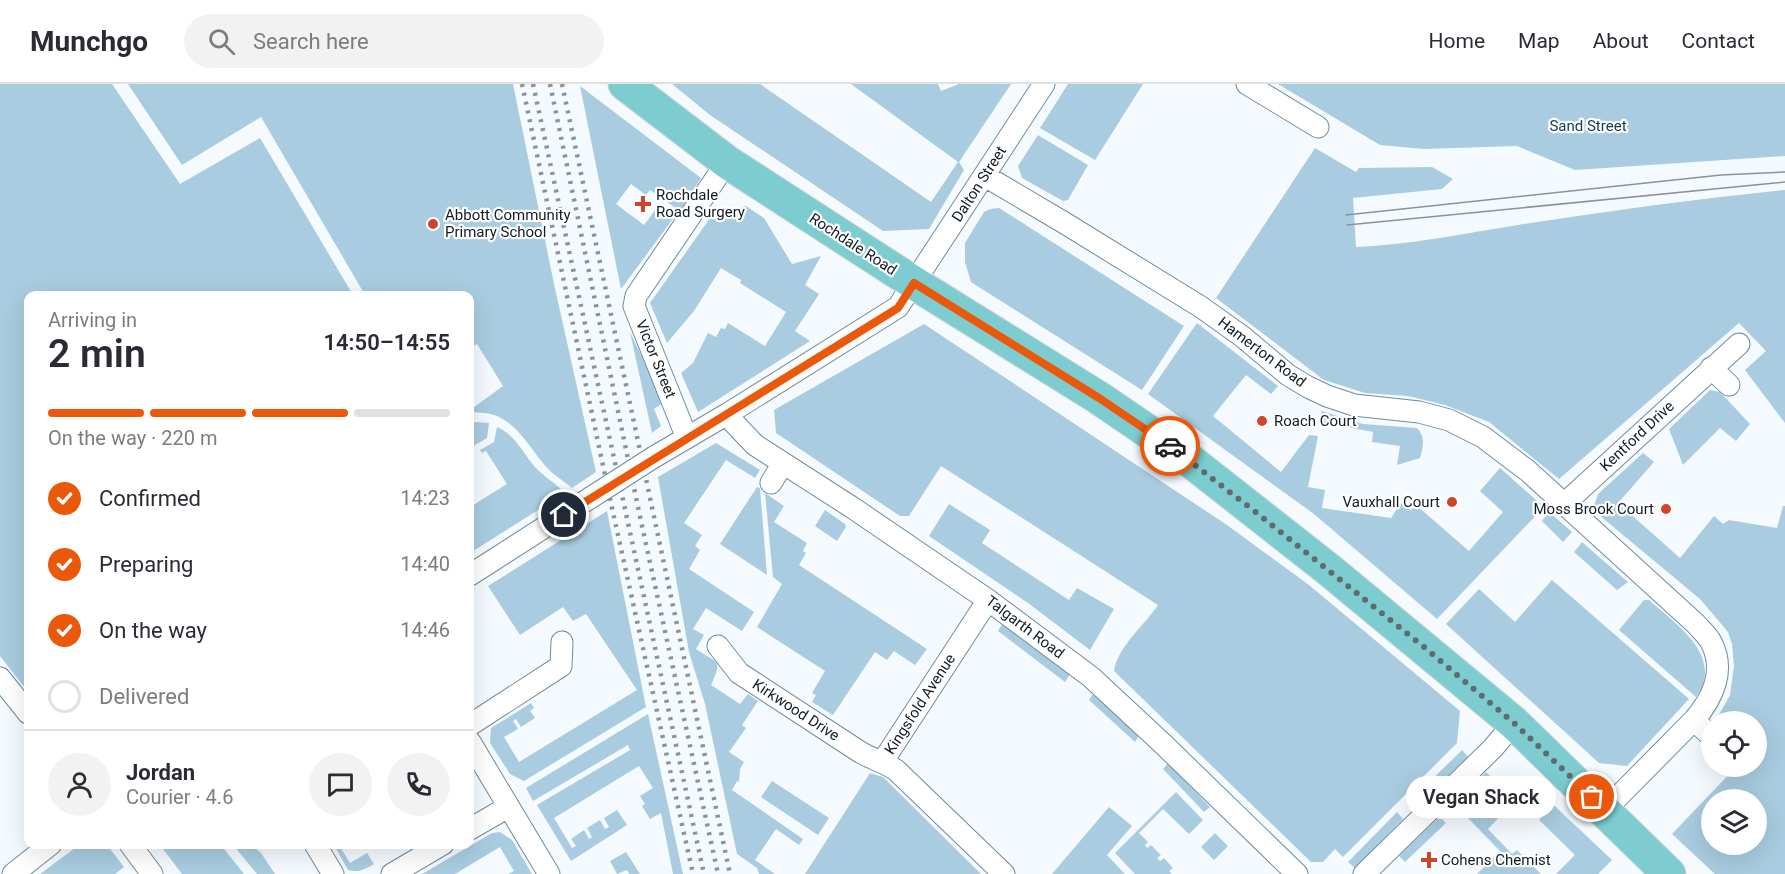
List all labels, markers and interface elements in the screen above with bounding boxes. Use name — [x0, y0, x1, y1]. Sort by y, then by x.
search box — [184, 14, 604, 68]
text: Munchgo — [30, 25, 148, 58]
icon: search — [205, 25, 238, 58]
text: Search here — [253, 29, 369, 54]
text: Home — [1429, 29, 1485, 53]
text: Map — [1518, 29, 1560, 53]
text: About — [1593, 29, 1649, 53]
text: Contact — [1682, 29, 1755, 53]
park label: Sand Street — [1549, 117, 1627, 135]
street label: Dalton Street — [948, 143, 1010, 225]
place label: Rochdale Road Surgery — [656, 186, 745, 221]
marker: Rochdale Road Surgery — [634, 195, 652, 213]
place label: Abbott Community Primary School — [445, 206, 571, 241]
street label: Rochdale Road — [806, 209, 900, 279]
marker: Abbott Community Primary School — [426, 217, 440, 231]
text: Arriving in — [48, 308, 137, 332]
street label: Hamerton Road — [1215, 313, 1309, 391]
street label: Victor Street — [632, 317, 680, 401]
text: 14:50–14:55 — [323, 330, 450, 355]
text: 2 min — [48, 331, 146, 377]
street label: Kentford Drive — [1596, 397, 1678, 475]
place label: Roach Court — [1274, 412, 1357, 430]
marker: Roach Court — [1255, 414, 1269, 428]
courier — [1140, 416, 1200, 476]
text: On the way · 220 m — [48, 426, 217, 450]
icon: car — [1154, 430, 1187, 463]
icon: check — [48, 482, 81, 515]
text: Confirmed — [99, 486, 201, 511]
text: 14:23 — [400, 486, 450, 510]
pin — [538, 489, 589, 540]
place label: Vauxhall Court — [1343, 493, 1440, 511]
marker: Vauxhall Court — [1445, 495, 1459, 509]
icon: home — [547, 498, 580, 531]
place label: Moss Brook Court — [1533, 500, 1654, 518]
marker: Moss Brook Court — [1659, 502, 1673, 516]
icon: check — [48, 548, 81, 581]
text: Preparing — [99, 552, 193, 577]
text: 14:40 — [400, 552, 450, 576]
street label: Talgarth Road — [982, 592, 1068, 662]
icon: check — [48, 614, 81, 647]
text: On the way — [99, 618, 207, 643]
text: 14:46 — [400, 618, 450, 642]
street label: Kingsfold Avenue — [881, 650, 959, 758]
street label: Kirkwood Drive — [749, 675, 843, 745]
text: Delivered — [99, 684, 189, 709]
map controls — [1701, 711, 1767, 855]
button: locate — [1701, 711, 1767, 777]
button: person — [48, 753, 111, 816]
button: chat — [309, 753, 372, 816]
button: phone — [387, 753, 450, 816]
text: Jordan — [126, 760, 195, 785]
pin — [1566, 771, 1617, 822]
callout: Vegan Shack — [1406, 776, 1556, 818]
icon: bag — [1575, 780, 1608, 813]
text: Courier · 4.6 — [126, 785, 233, 809]
text: Vegan Shack — [1423, 785, 1539, 809]
button: layers — [1701, 789, 1767, 855]
place label: Cohens Chemist — [1441, 851, 1551, 869]
marker: Cohens Chemist — [1422, 853, 1436, 867]

